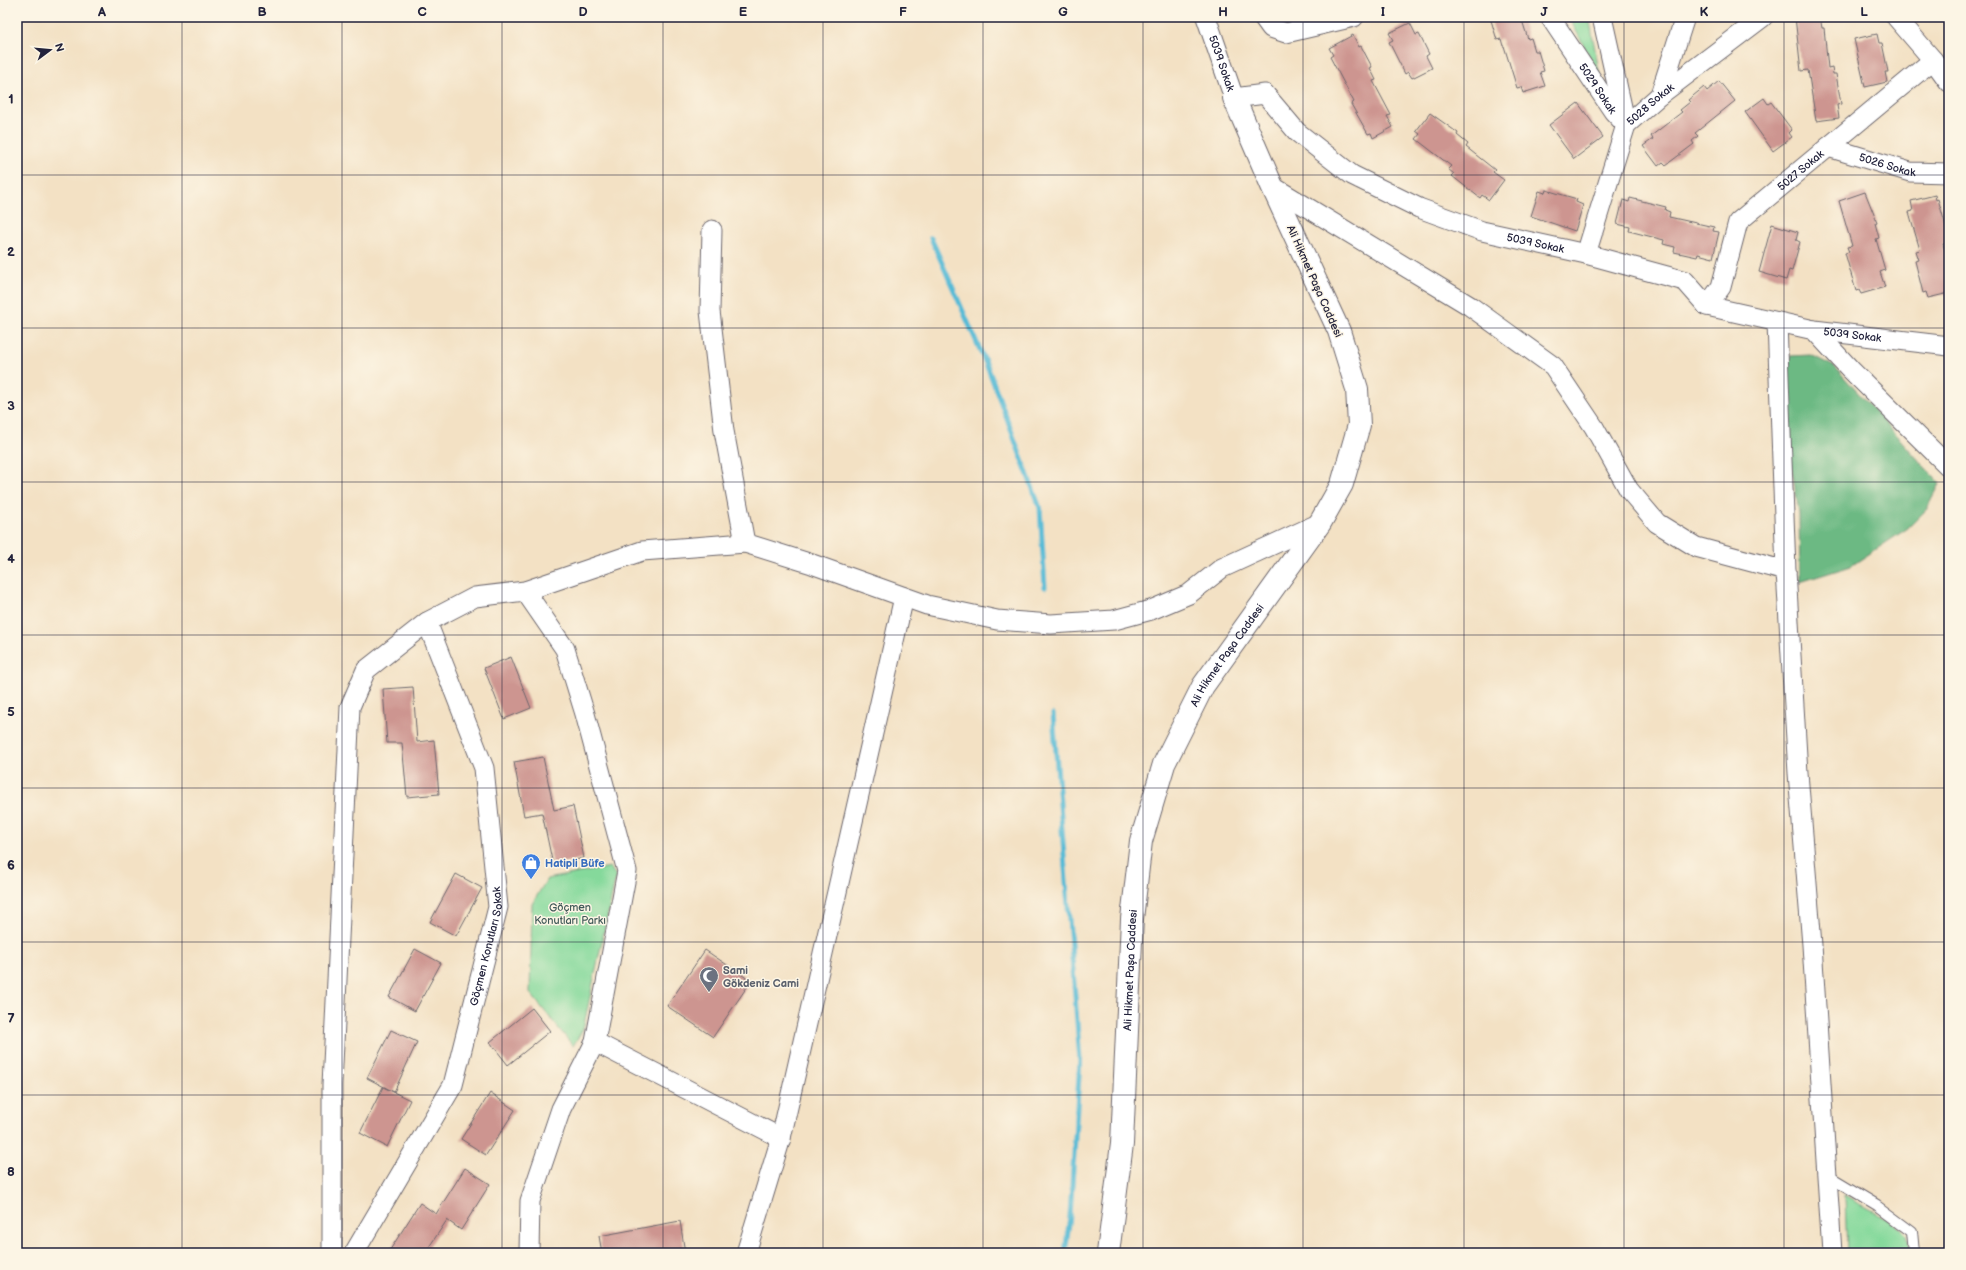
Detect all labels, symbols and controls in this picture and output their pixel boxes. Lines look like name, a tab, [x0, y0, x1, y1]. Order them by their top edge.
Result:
text: A	[97, 4, 106, 20]
text: B	[257, 4, 267, 20]
text: C	[417, 4, 427, 20]
text: D	[578, 4, 588, 20]
text: E	[739, 4, 748, 20]
text: F	[899, 4, 907, 20]
text: G	[1058, 4, 1068, 20]
text: H	[1218, 4, 1228, 20]
text: I	[1381, 4, 1385, 20]
text: J	[1540, 4, 1548, 20]
text: K	[1700, 4, 1709, 20]
text: L	[1860, 4, 1868, 20]
north arrow	[30, 30, 70, 70]
street label: 5039 Sokak	[1206, 34, 1237, 94]
text: N	[52, 42, 67, 53]
street label: 5029 Sokak	[1576, 61, 1619, 117]
street label: 5028 Sokak	[1624, 80, 1677, 128]
text: 1	[8, 91, 14, 107]
street label: 5027 Sokak	[1775, 147, 1827, 194]
street label: 5026 Sokak	[1857, 151, 1916, 179]
street label: Ali Hikmet Paşa Caddesi	[1284, 223, 1345, 339]
street label: 5039 Sokak	[1505, 231, 1566, 256]
text: 2	[7, 244, 15, 260]
street label: 5039 Sokak	[1823, 325, 1883, 345]
text: 3	[7, 398, 15, 414]
text: 4	[7, 551, 15, 567]
street label: Ali Hikmet Paşa Caddesi	[1188, 602, 1267, 709]
text: 5	[7, 704, 15, 720]
shop icon: Hatipli Büfe	[520, 852, 542, 880]
text: 6	[7, 857, 15, 873]
place label: Hatipli Büfe	[545, 857, 605, 870]
street label: Göçmen Konutları Sokak	[467, 886, 505, 1007]
park label: Göçmen Konutları Parkı	[534, 901, 606, 927]
street label: Ali Hikmet Paşa Caddesi	[1121, 909, 1140, 1031]
place label: Sami Gökdeniz Cami	[723, 964, 799, 990]
mosque icon: Sami Gökdeniz Cami	[698, 965, 720, 993]
text: 7	[7, 1011, 15, 1027]
text: 8	[7, 1164, 15, 1180]

